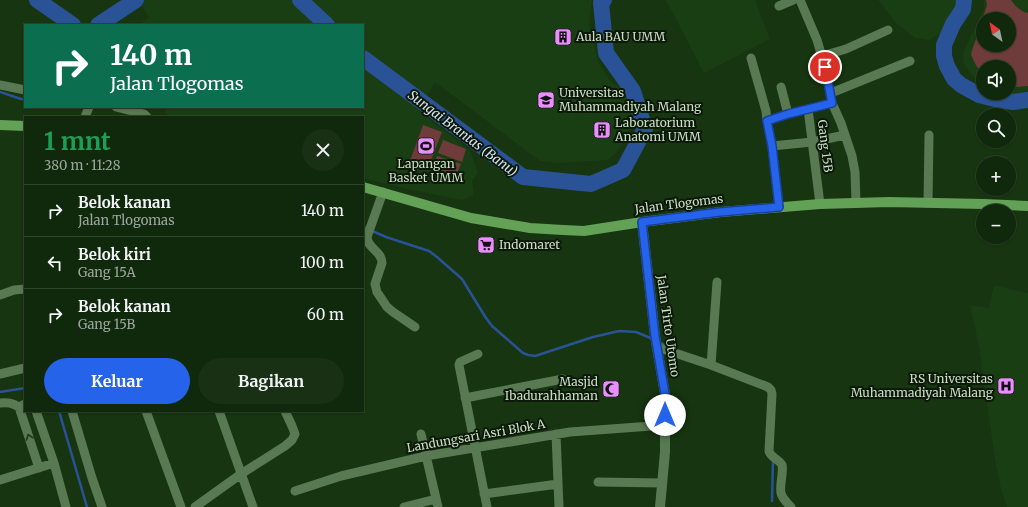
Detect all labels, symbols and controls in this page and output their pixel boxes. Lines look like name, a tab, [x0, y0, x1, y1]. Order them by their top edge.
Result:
north arrow	[976, 12, 1016, 52]
map controls	[976, 12, 1016, 244]
building icon: Aula BAU UMM	[553, 27, 573, 47]
place label: Aula BAU UMM	[575, 29, 665, 44]
text: 140 m	[110, 37, 192, 73]
icon: right	[44, 40, 96, 92]
pin	[808, 50, 842, 84]
icon: arrive	[814, 56, 836, 78]
button: sound	[976, 60, 1016, 100]
text: Jalan Tlogomas	[110, 72, 244, 95]
place label: Universitas Muhammadiyah Malang	[559, 85, 702, 114]
water label: Sungai Brantas (Banu)	[404, 87, 521, 180]
school or university icon: Universitas Muhammadiyah Malang	[536, 90, 556, 110]
button: search	[976, 108, 1016, 148]
place label: Laboratorium Anatomi UMM	[614, 115, 701, 144]
street label: Gang 15B	[815, 119, 836, 173]
building icon: Laboratorium Anatomi UMM	[592, 120, 612, 140]
text: 1 mnt	[44, 126, 111, 157]
button: close	[302, 129, 344, 171]
sports icon: Lapangan Basket UMM	[416, 136, 436, 156]
place label: Lapangan Basket UMM	[389, 156, 463, 185]
button: +	[976, 156, 1016, 196]
text: 380 m · 11:28	[44, 157, 120, 174]
street label: Jalan Tlogomas	[633, 191, 724, 216]
text: Belok kanan	[78, 193, 171, 212]
icon: right	[44, 200, 66, 222]
text: 140 m	[301, 201, 344, 220]
button: −	[976, 204, 1016, 244]
text: Jalan Tlogomas	[78, 212, 175, 229]
supermarket icon: Indomaret	[476, 235, 496, 255]
place label: Indomaret	[499, 237, 560, 252]
text: Belok kiri	[78, 245, 151, 264]
icon: left	[44, 252, 66, 274]
text: 100 m	[300, 253, 344, 272]
text: Gang 15A	[78, 264, 136, 281]
street label: Jalan Tirto Utomo	[654, 273, 683, 378]
text: Belok kanan	[78, 297, 171, 316]
icon: right	[44, 304, 66, 326]
text: 60 m	[307, 305, 344, 324]
text: Gang 15B	[78, 316, 135, 333]
button: Keluar	[44, 358, 190, 404]
button: Bagikan	[198, 358, 344, 404]
place label: RS Universitas Muhammadiyah Malang	[851, 371, 994, 400]
place label: Masjid Ibadurahhaman	[505, 374, 598, 403]
hospital icon: RS Universitas Muhammadiyah Malang	[996, 376, 1016, 396]
mosque icon: Masjid Ibadurahhaman	[601, 379, 621, 399]
position arrow	[644, 394, 686, 436]
street label: Landungsari Asri Blok A	[405, 416, 547, 455]
one-way arrow	[25, 434, 34, 441]

